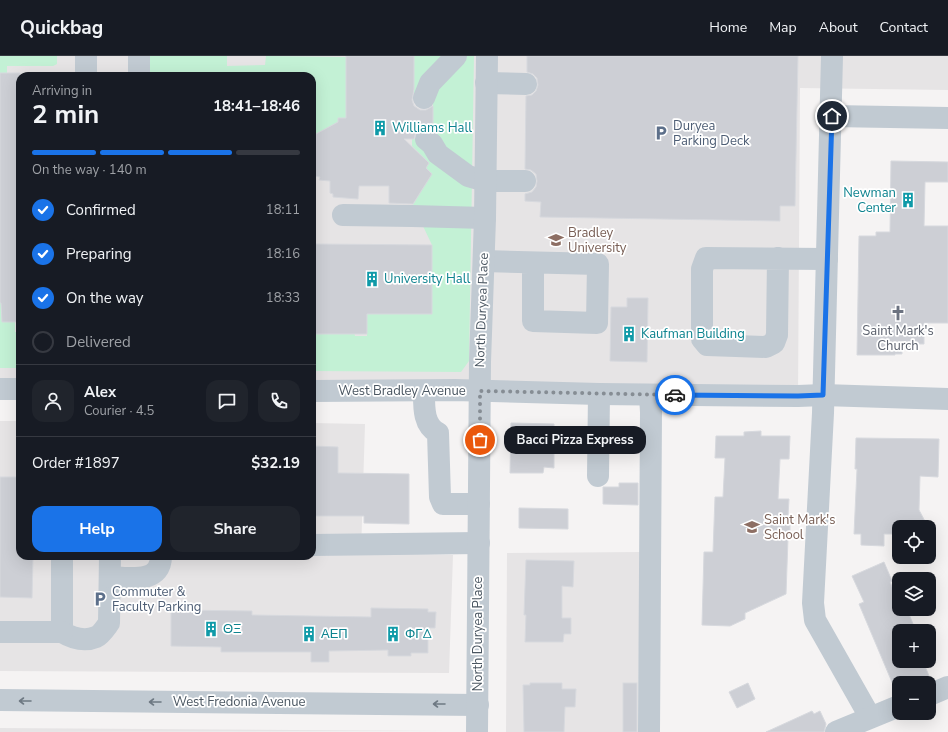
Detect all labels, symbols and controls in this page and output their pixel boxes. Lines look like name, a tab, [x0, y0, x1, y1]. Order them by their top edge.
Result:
text: Quickbag	[20, 15, 103, 41]
text: Home	[709, 18, 747, 37]
text: Map	[769, 18, 797, 37]
text: About	[819, 18, 858, 37]
text: Contact	[880, 18, 928, 37]
text: Arriving in	[32, 82, 92, 100]
text: 18:41–18:46	[213, 96, 300, 116]
text: 2 min	[32, 97, 99, 132]
pin	[815, 99, 849, 133]
icon: home	[821, 105, 843, 127]
place label: Duryea Parking Deck	[673, 117, 750, 150]
building icon: Williams Hall	[371, 119, 389, 137]
place label: Williams Hall	[392, 119, 472, 137]
parking icon: Duryea Parking Deck	[652, 124, 670, 142]
text: On the way · 140 m	[32, 161, 147, 179]
place label: Newman Center	[843, 184, 896, 217]
building icon: Newman Center	[899, 191, 917, 209]
icon: check	[32, 199, 54, 221]
text: Confirmed	[66, 200, 136, 220]
text: 18:11	[266, 201, 300, 219]
place label: Bradley University	[568, 224, 627, 257]
school or university icon: Bradley University	[547, 231, 565, 249]
icon: check	[32, 243, 54, 265]
text: Preparing	[66, 244, 131, 264]
text: 18:16	[266, 245, 300, 263]
street label: North Duryea Place	[471, 252, 493, 368]
building icon: University Hall	[363, 270, 381, 288]
place label: University Hall	[384, 270, 471, 288]
icon: check	[32, 287, 54, 309]
text: On the way	[66, 288, 144, 308]
text: 18:33	[266, 289, 300, 307]
church icon: Saint Mark's Church	[889, 304, 907, 322]
place label: Saint Mark's Church	[862, 322, 934, 355]
building icon: Kaufman Building	[620, 325, 638, 343]
place label: Kaufman Building	[641, 325, 745, 343]
text: Delivered	[66, 332, 131, 352]
courier	[655, 375, 695, 415]
button: person	[32, 380, 74, 422]
button: chat	[206, 380, 248, 422]
button: phone	[258, 380, 300, 422]
text: Alex	[84, 382, 116, 402]
street label: West Bradley Avenue	[338, 382, 466, 400]
icon: car	[664, 384, 686, 406]
text: Courier · 4.5	[84, 402, 154, 420]
pin	[463, 423, 497, 457]
callout: Bacci Pizza Express	[504, 426, 646, 454]
icon: bag	[469, 429, 491, 451]
text: Bacci Pizza Express	[516, 431, 634, 449]
text: Order #1897	[32, 453, 120, 473]
text: $32.19	[251, 453, 300, 473]
button: Help	[32, 506, 162, 552]
button: Share	[170, 506, 300, 552]
place label: Saint Mark's School	[764, 511, 835, 544]
school or university icon: Saint Mark's School	[743, 518, 761, 536]
map controls	[892, 520, 936, 720]
button: locate	[892, 520, 936, 564]
button: layers	[892, 572, 936, 616]
street label: North Duryea Place	[469, 577, 487, 691]
place label: Commuter & Faculty Parking	[112, 583, 201, 616]
parking icon: Commuter & Faculty Parking	[91, 590, 109, 608]
building icon: ΘΞ	[202, 620, 220, 638]
place label: ΘΞ	[223, 620, 242, 638]
button: +	[892, 624, 936, 668]
building icon: ΑΕΠ	[300, 625, 318, 643]
place label: ΑΕΠ	[321, 625, 348, 643]
building icon: ΦΓΔ	[384, 625, 402, 643]
place label: ΦΓΔ	[405, 625, 432, 643]
button: −	[892, 676, 936, 720]
street label: West Fredonia Avenue	[173, 693, 305, 711]
one-way arrow	[19, 697, 32, 705]
one-way arrow	[149, 698, 162, 706]
one-way arrow	[433, 700, 446, 708]

